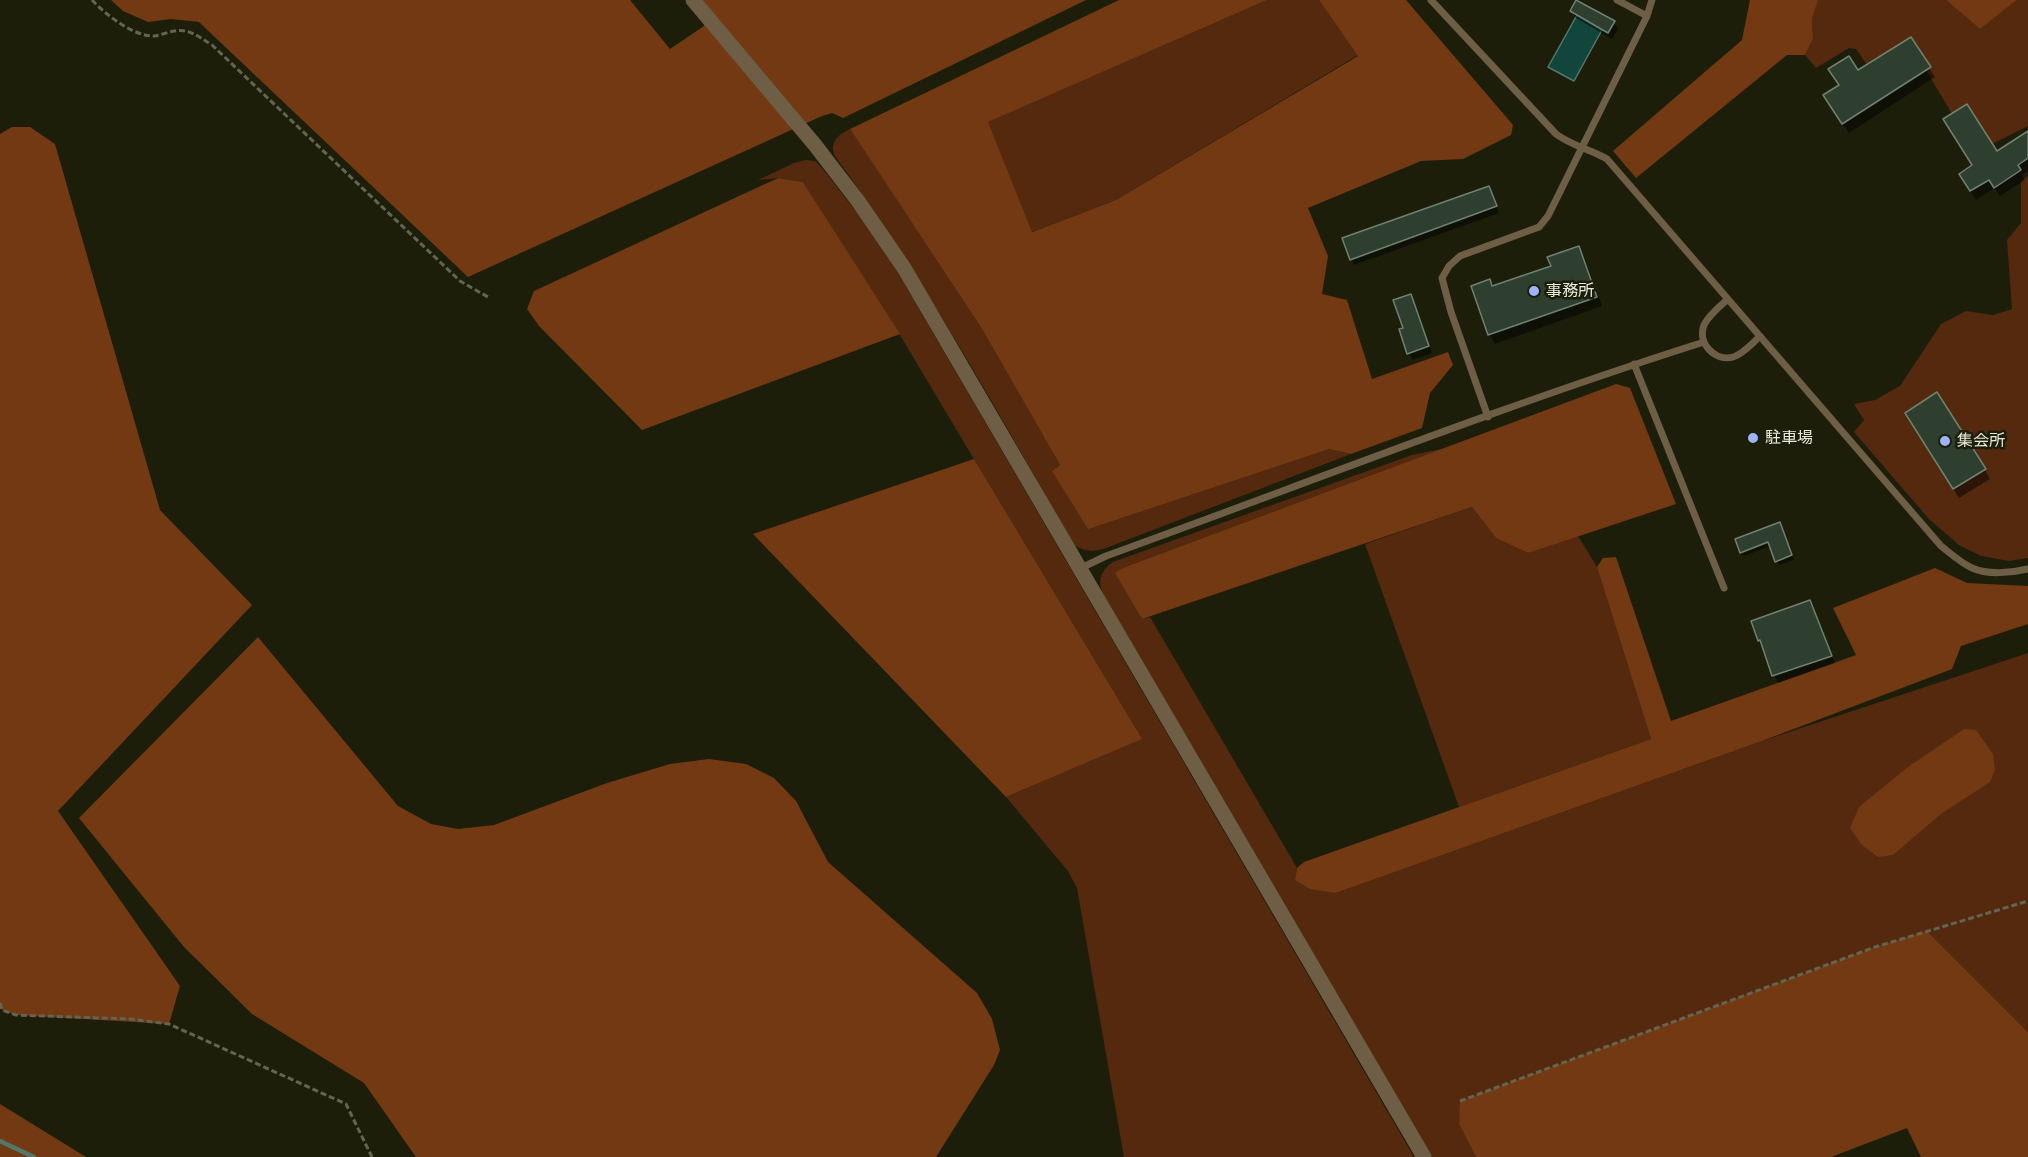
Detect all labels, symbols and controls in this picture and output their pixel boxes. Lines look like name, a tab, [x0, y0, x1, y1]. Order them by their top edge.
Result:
place label: 事務所	[1546, 281, 1594, 301]
marker: 事務所	[1527, 284, 1541, 298]
place label: 駐車場	[1765, 428, 1813, 448]
marker: 駐車場	[1746, 431, 1760, 445]
place label: 集会所	[1957, 431, 2005, 451]
marker: 集会所	[1938, 434, 1952, 448]

